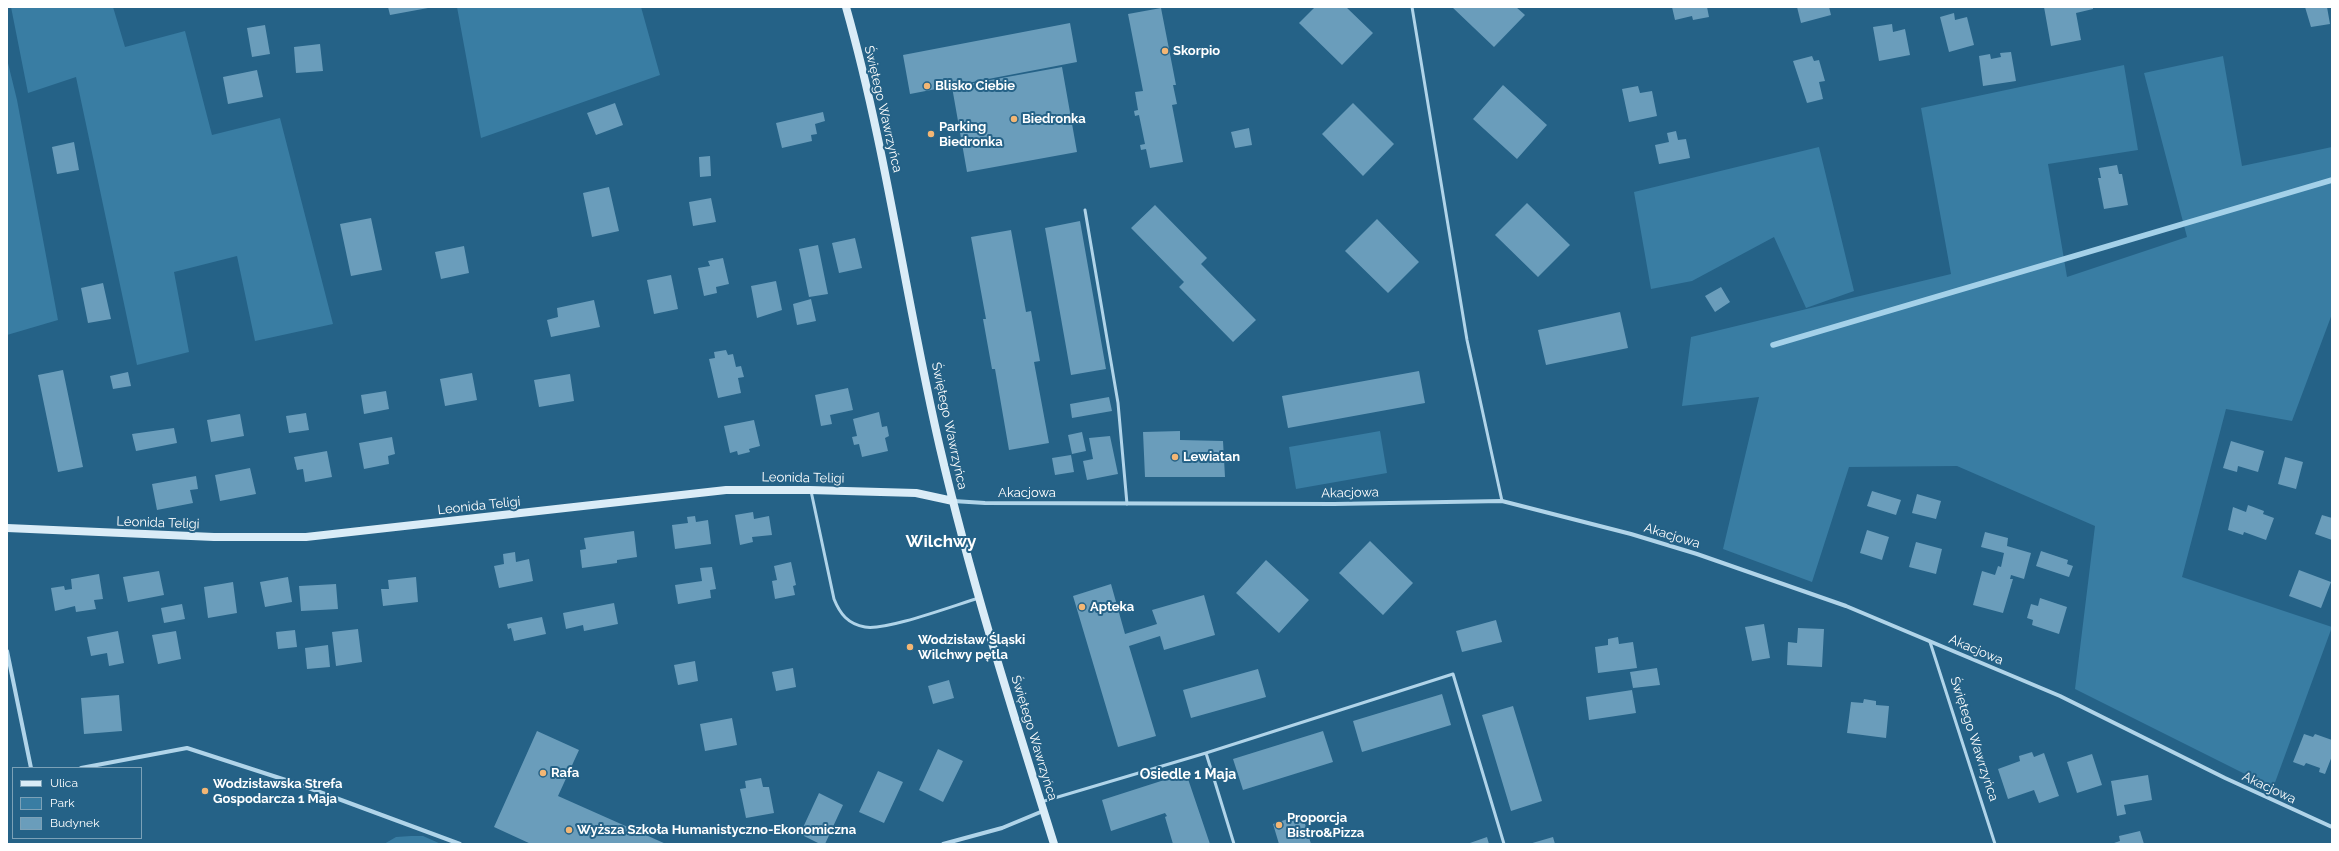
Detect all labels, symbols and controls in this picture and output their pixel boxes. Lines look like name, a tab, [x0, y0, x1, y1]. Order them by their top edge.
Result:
place label: Skorpio	[1173, 43, 1220, 59]
street label: Świętego Wawrzyńca	[861, 44, 905, 174]
marker: Skorpio	[1160, 46, 1170, 56]
place label: Blisko Ciebie	[935, 78, 1015, 94]
marker: Blisko Ciebie	[922, 81, 932, 91]
place label: Biedronka	[1022, 111, 1086, 127]
marker: Biedronka	[1009, 114, 1019, 124]
place label: Parking Biedronka	[939, 119, 1003, 150]
marker: Parking Biedronka	[926, 129, 936, 139]
street label: Świętego Wawrzyńca	[928, 361, 970, 491]
place label: Lewiatan	[1183, 449, 1240, 465]
marker: Lewiatan	[1170, 452, 1180, 462]
street label: Leonida Teligi	[761, 469, 845, 487]
street label: Akacjowa	[998, 485, 1056, 501]
street label: Akacjowa	[1321, 485, 1379, 501]
street label: Leonida Teligi	[437, 494, 521, 518]
street label: Leonida Teligi	[116, 514, 200, 532]
street label: Akacjowa	[1642, 520, 1702, 552]
district label: Wilchwy	[906, 532, 976, 552]
place label: Apteka	[1090, 599, 1134, 615]
marker: Apteka	[1077, 602, 1087, 612]
place label: Wodzisław Śląski Wilchwy pętla	[918, 632, 1025, 663]
street label: Akacjowa	[1946, 632, 2006, 668]
marker: Wodzisław Śląski Wilchwy pętla	[905, 642, 915, 652]
street label: Świętego Wawrzyńca	[1008, 674, 1060, 802]
street label: Świętego Wawrzyńca	[1947, 675, 2001, 803]
place label: Rafa	[551, 765, 579, 781]
legend	[12, 767, 142, 839]
district label: Osiedle 1 Maja	[1140, 767, 1236, 783]
marker: Rafa	[538, 768, 548, 778]
street label: Akacjowa	[2240, 769, 2298, 807]
text: Ulica	[50, 776, 78, 790]
place label: Wodzisławska Strefa Gospodarcza 1 Maja	[213, 776, 343, 807]
marker: Wodzisławska Strefa Gospodarcza 1 Maja	[200, 786, 210, 796]
text: Park	[50, 796, 75, 810]
place label: Proporcja Bistro&Pizza	[1287, 810, 1364, 841]
text: Budynek	[50, 816, 100, 830]
marker: Proporcja Bistro&Pizza	[1274, 820, 1284, 830]
place label: Wyższa Szkoła Humanistyczno-Ekonomiczna	[577, 822, 856, 838]
marker: Wyższa Szkoła Humanistyczno-Ekonomiczna	[564, 825, 574, 835]

